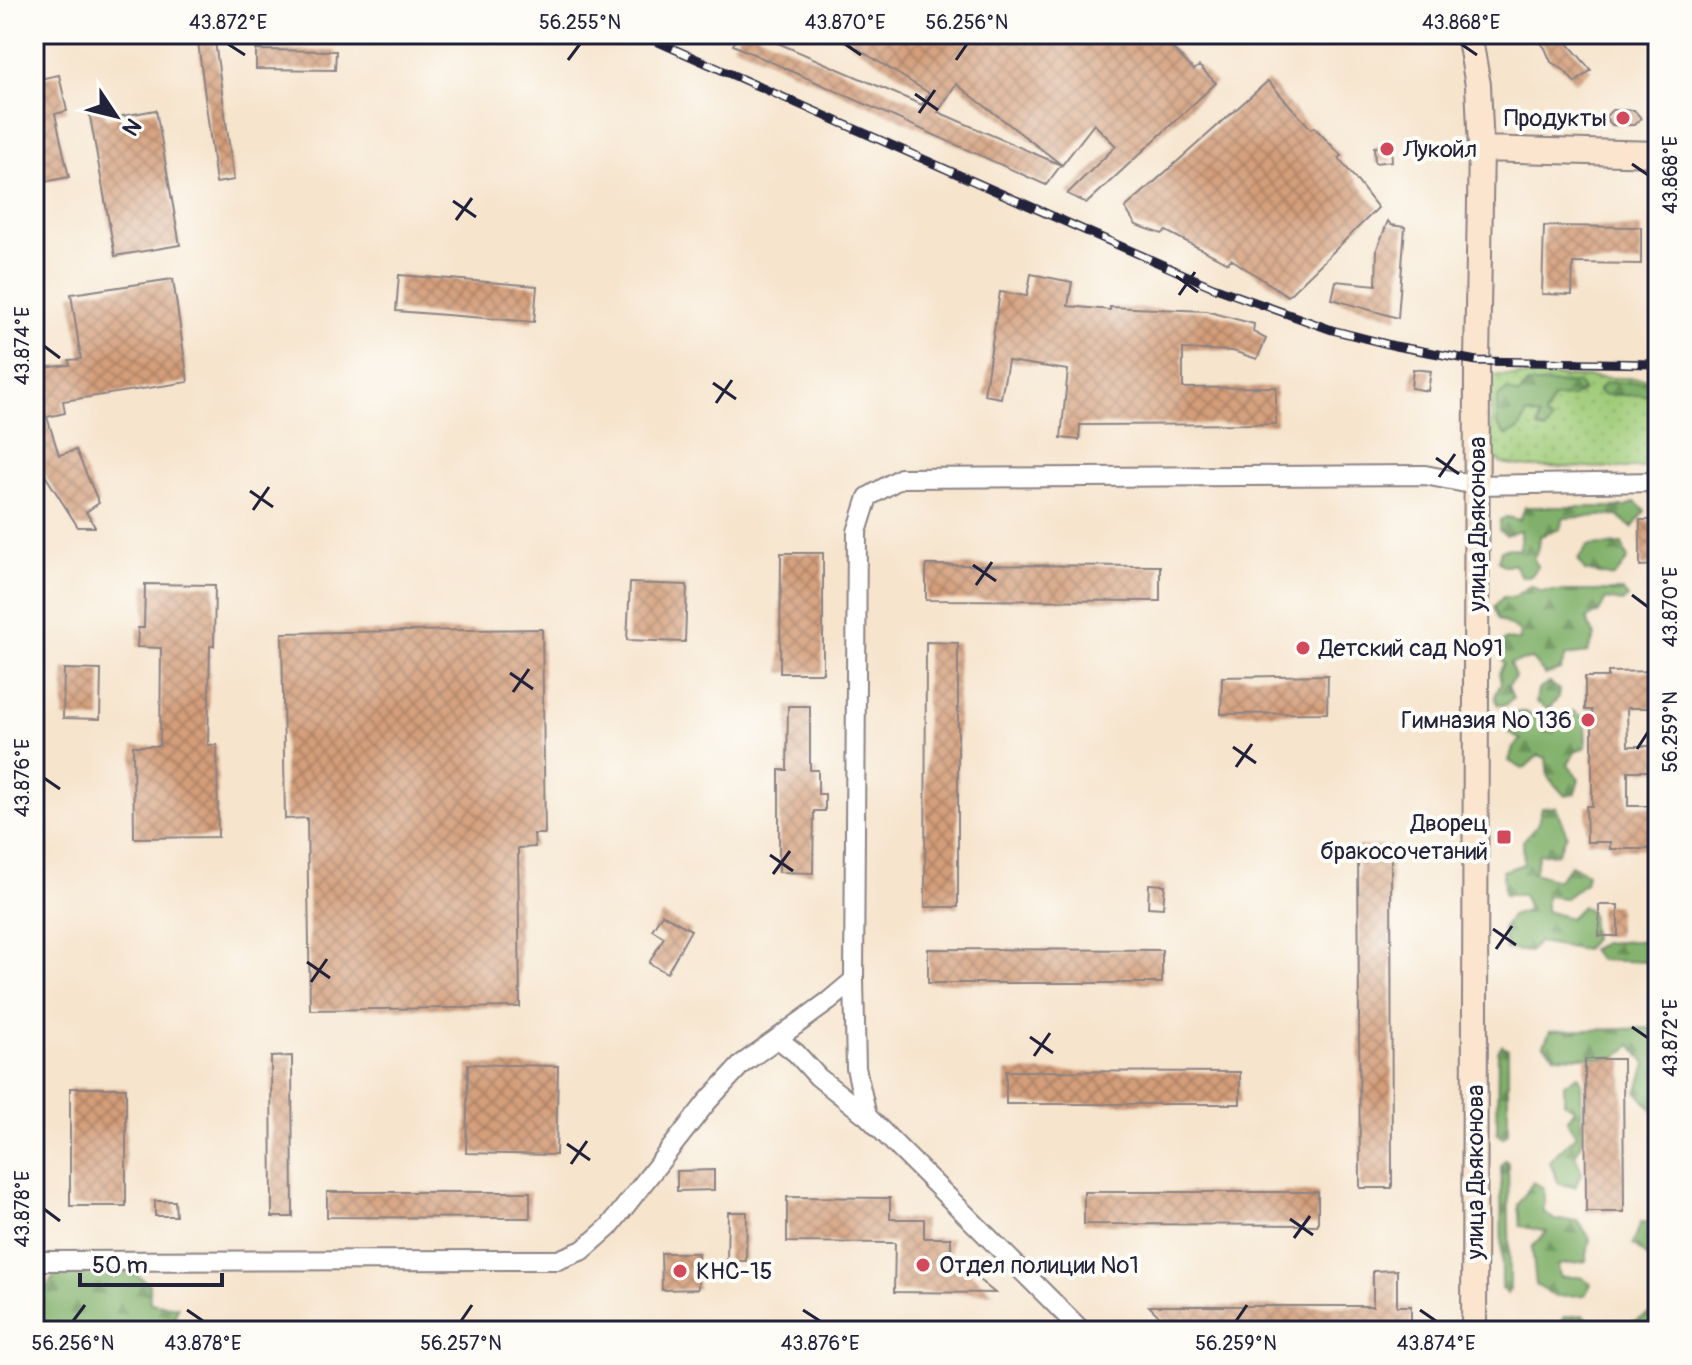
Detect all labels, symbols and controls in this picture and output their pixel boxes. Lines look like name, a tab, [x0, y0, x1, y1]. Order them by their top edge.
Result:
text: 43.872°E	[189, 10, 267, 35]
text: 56.255°N	[539, 10, 621, 35]
text: 43.870°E	[805, 10, 885, 35]
text: 56.256°N	[926, 10, 1008, 35]
text: 43.868°E	[1422, 10, 1500, 35]
north arrow	[76, 76, 156, 156]
place label: Продукты	[1504, 104, 1607, 133]
marker: Продукты	[1614, 109, 1632, 127]
text: N	[116, 113, 147, 141]
place label: Лукойл	[1402, 135, 1477, 164]
text: 43.868°E	[1658, 136, 1683, 214]
marker: Лукойл	[1378, 140, 1396, 158]
text: 43.874°E	[10, 307, 35, 385]
street label: улица Дьяконова	[1463, 437, 1492, 612]
text: 43.870°E	[1658, 567, 1683, 647]
place label: Детский сад №91	[1318, 634, 1503, 663]
marker: Детский сад №91	[1294, 639, 1312, 657]
text: 56.259°N	[1658, 691, 1683, 773]
place label: Гимназия № 136	[1401, 706, 1572, 735]
marker: Гимназия № 136	[1579, 711, 1597, 729]
text: 43.876°E	[10, 739, 35, 817]
place label: Дворец бракосочетаний	[1320, 809, 1488, 866]
marker: Дворец бракосочетаний	[1495, 828, 1513, 846]
text: 43.872°E	[1658, 999, 1683, 1077]
street label: улица Дьяконова	[1461, 1085, 1490, 1260]
text: 43.878°E	[10, 1170, 35, 1248]
scale bar	[80, 1237, 222, 1287]
text: 50 m	[92, 1251, 148, 1280]
place label: Отдел полиции №1	[939, 1251, 1139, 1280]
marker: Отдел полиции №1	[914, 1256, 932, 1274]
place label: КНС-15	[696, 1257, 772, 1286]
marker: КНС-15	[671, 1262, 689, 1280]
text: 56.256°N	[32, 1331, 114, 1356]
text: 43.878°E	[164, 1331, 242, 1356]
text: 56.257°N	[420, 1331, 502, 1356]
text: 43.876°E	[781, 1331, 859, 1356]
text: 56.259°N	[1195, 1331, 1277, 1356]
text: 43.874°E	[1397, 1331, 1475, 1356]

